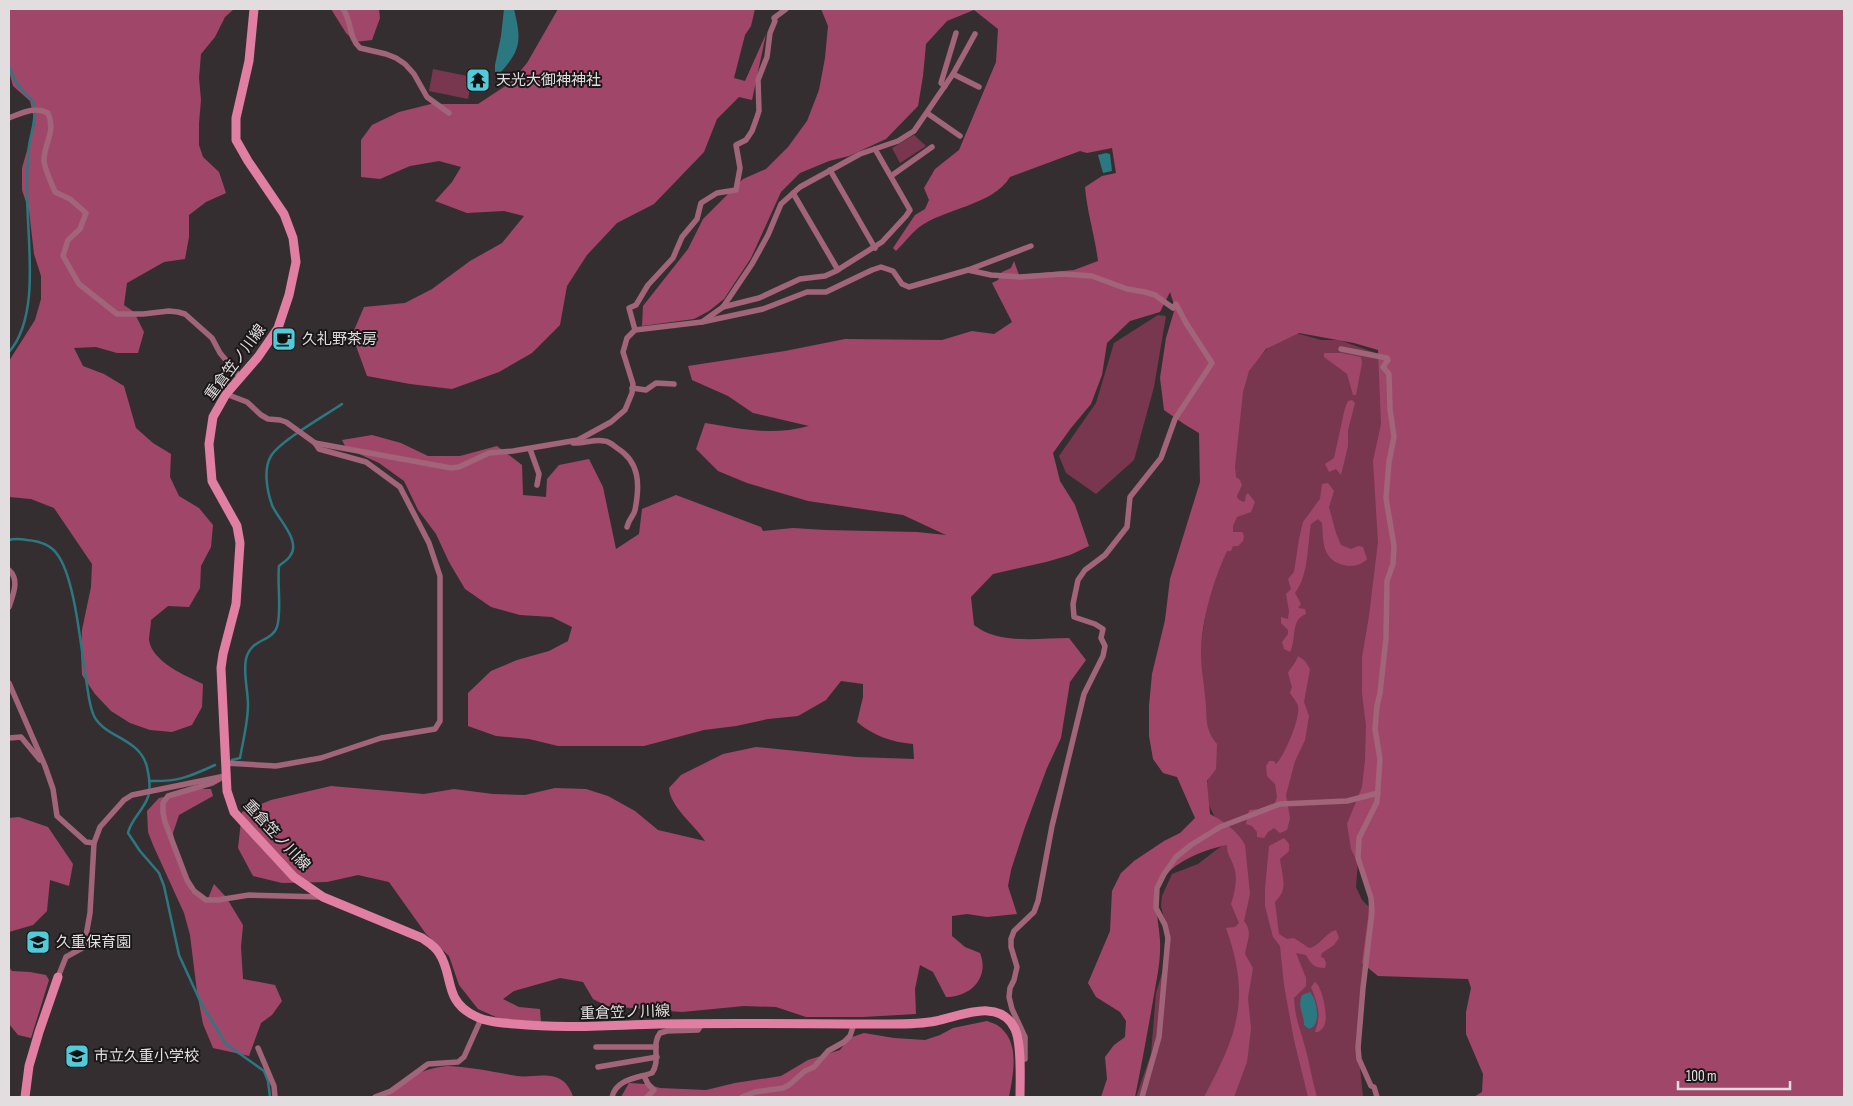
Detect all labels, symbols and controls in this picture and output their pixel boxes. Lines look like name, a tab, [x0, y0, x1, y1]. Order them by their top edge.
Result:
temple icon: 天光大御神神社	[465, 67, 491, 93]
place label: 天光大御神神社	[496, 71, 601, 90]
street label: 重倉笠ノ川線	[201, 321, 270, 404]
cafe icon: 久礼野茶房	[271, 326, 297, 352]
place label: 久礼野茶房	[302, 330, 377, 349]
street label: 重倉笠ノ川線	[239, 796, 314, 875]
school or university icon: 久重保育園	[25, 929, 51, 955]
place label: 久重保育園	[56, 933, 131, 952]
street label: 重倉笠ノ川線	[580, 1001, 670, 1024]
school or university icon: 市立久重小学校	[64, 1043, 90, 1069]
place label: 市立久重小学校	[94, 1047, 199, 1066]
scale bar	[1678, 1058, 1790, 1090]
text: 100 m	[1686, 1067, 1717, 1086]

